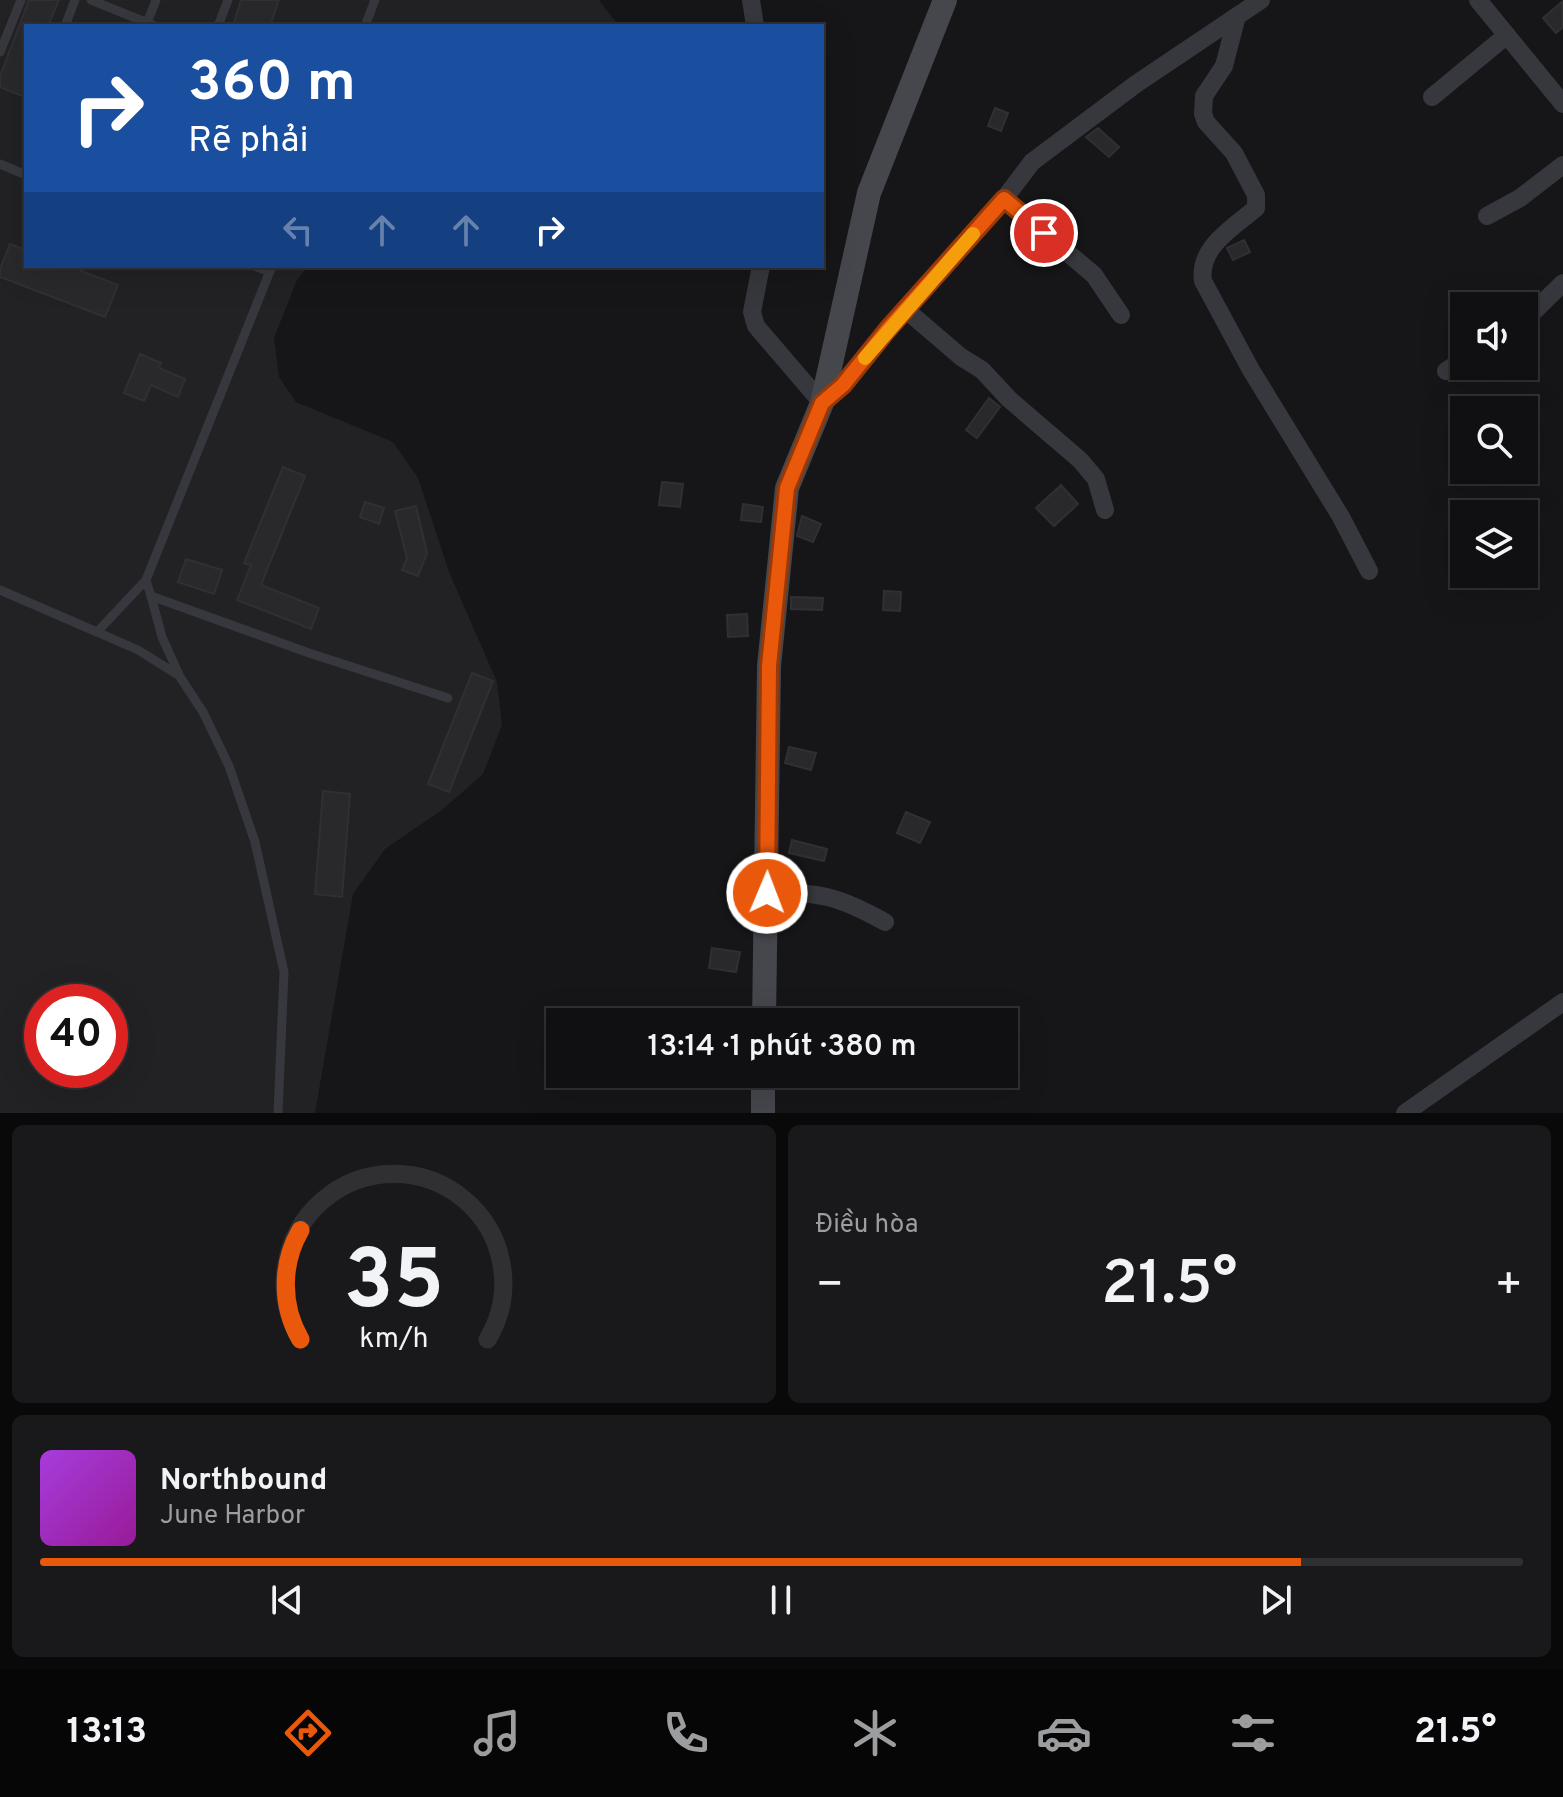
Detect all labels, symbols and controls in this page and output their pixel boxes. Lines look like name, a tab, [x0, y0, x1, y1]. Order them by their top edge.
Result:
text: 360 m	[188, 50, 356, 120]
icon: right	[56, 56, 160, 160]
text: Rẽ phải	[188, 119, 309, 165]
pin	[1010, 199, 1078, 267]
icon: left	[276, 208, 320, 252]
icon: ahead	[360, 208, 404, 252]
icon: ahead	[444, 208, 488, 252]
icon: right	[528, 208, 572, 252]
icon: arrive	[1022, 211, 1066, 255]
map controls	[1450, 292, 1538, 588]
button: sound	[1450, 292, 1538, 380]
button: search	[1450, 396, 1538, 484]
button: layers	[1450, 500, 1538, 588]
position arrow	[725, 851, 809, 935]
speed limit sign: 40	[24, 984, 128, 1088]
text: 13:14 · 1 phút · 380 m	[648, 1029, 916, 1066]
text: Điều hòa	[816, 1209, 918, 1242]
text: 35	[343, 1233, 444, 1338]
text: 21.5°	[1101, 1249, 1237, 1325]
text: −	[816, 1259, 844, 1315]
text: +	[1495, 1259, 1523, 1315]
text: km/h	[359, 1322, 428, 1358]
text: Northbound	[160, 1463, 327, 1500]
text: June Harbor	[160, 1500, 305, 1533]
icon: previous	[265, 1578, 309, 1622]
icon: pause	[759, 1578, 803, 1622]
icon: next	[1254, 1578, 1298, 1622]
icon: directions	[280, 1705, 336, 1761]
icon: music	[469, 1705, 525, 1761]
icon: phone	[658, 1705, 714, 1761]
icon: climate	[847, 1705, 903, 1761]
icon: car	[1036, 1705, 1092, 1761]
icon: filters	[1225, 1705, 1281, 1761]
text: 13:13	[66, 1710, 147, 1756]
text: 21.5°	[1414, 1710, 1496, 1756]

